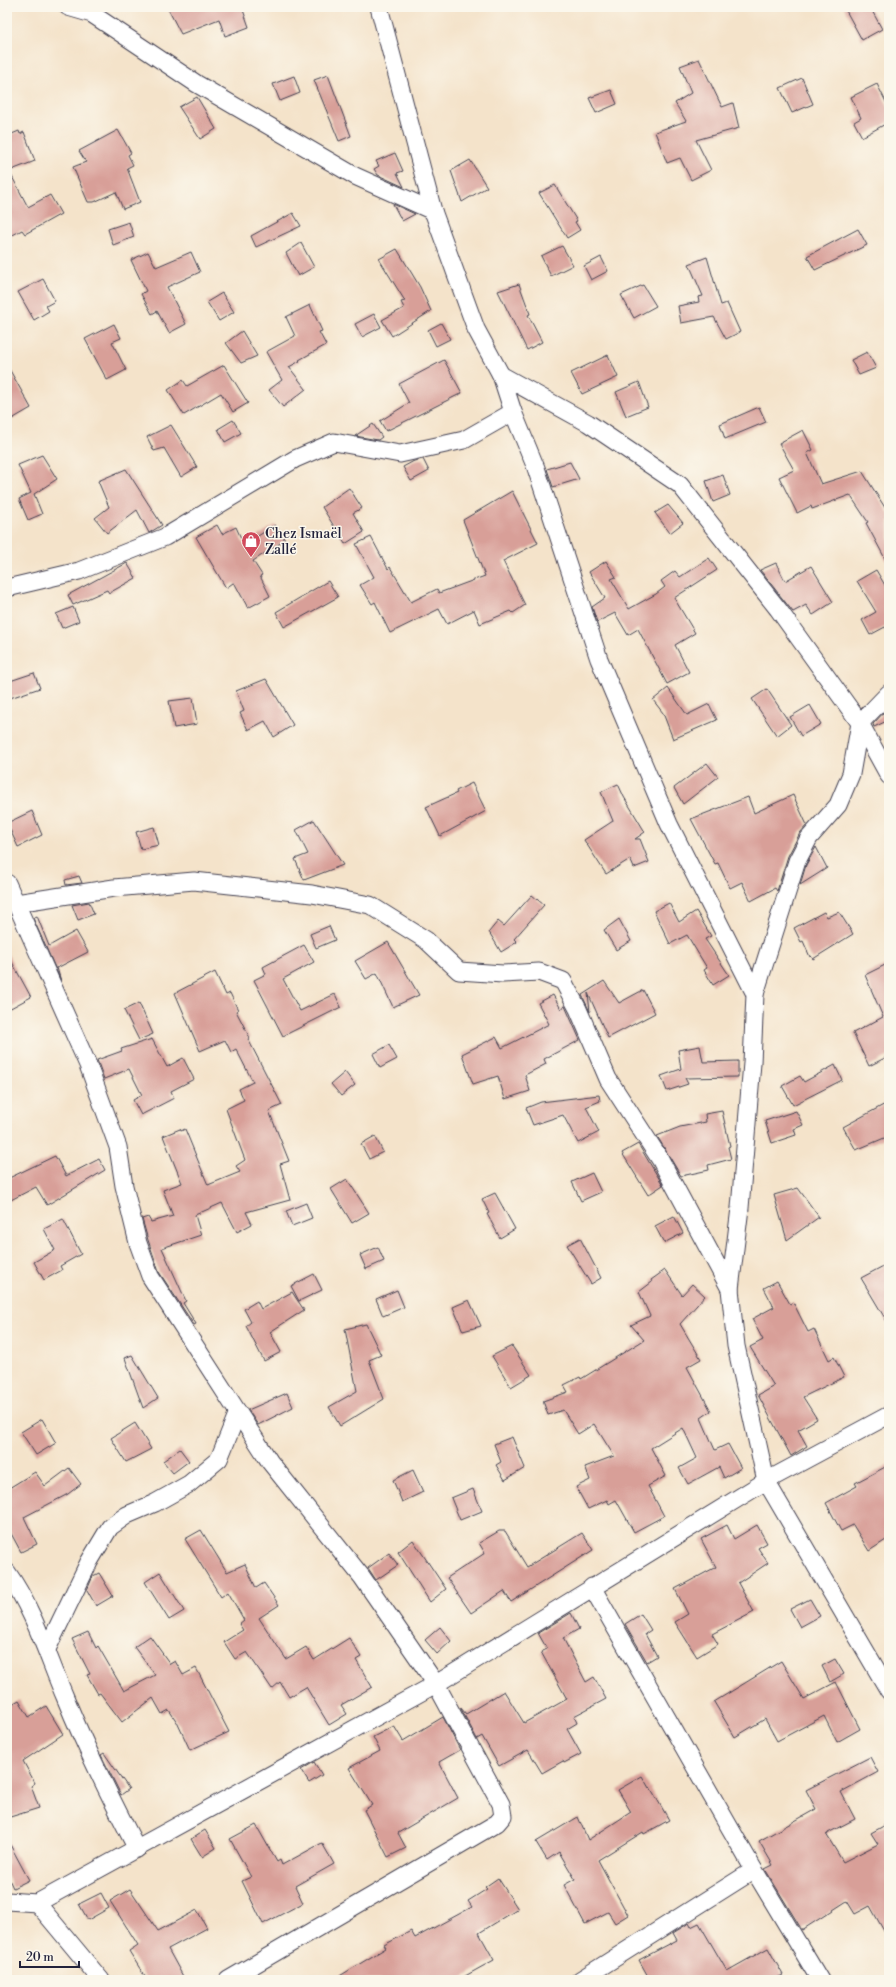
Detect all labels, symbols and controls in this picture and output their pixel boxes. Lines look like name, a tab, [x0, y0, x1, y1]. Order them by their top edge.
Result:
place label: Chez Ismaël Zallé	[265, 525, 342, 559]
shop icon: Chez Ismaël Zallé	[240, 530, 262, 558]
scale bar	[20, 1943, 79, 1969]
text: 20 m	[26, 1950, 54, 1965]

